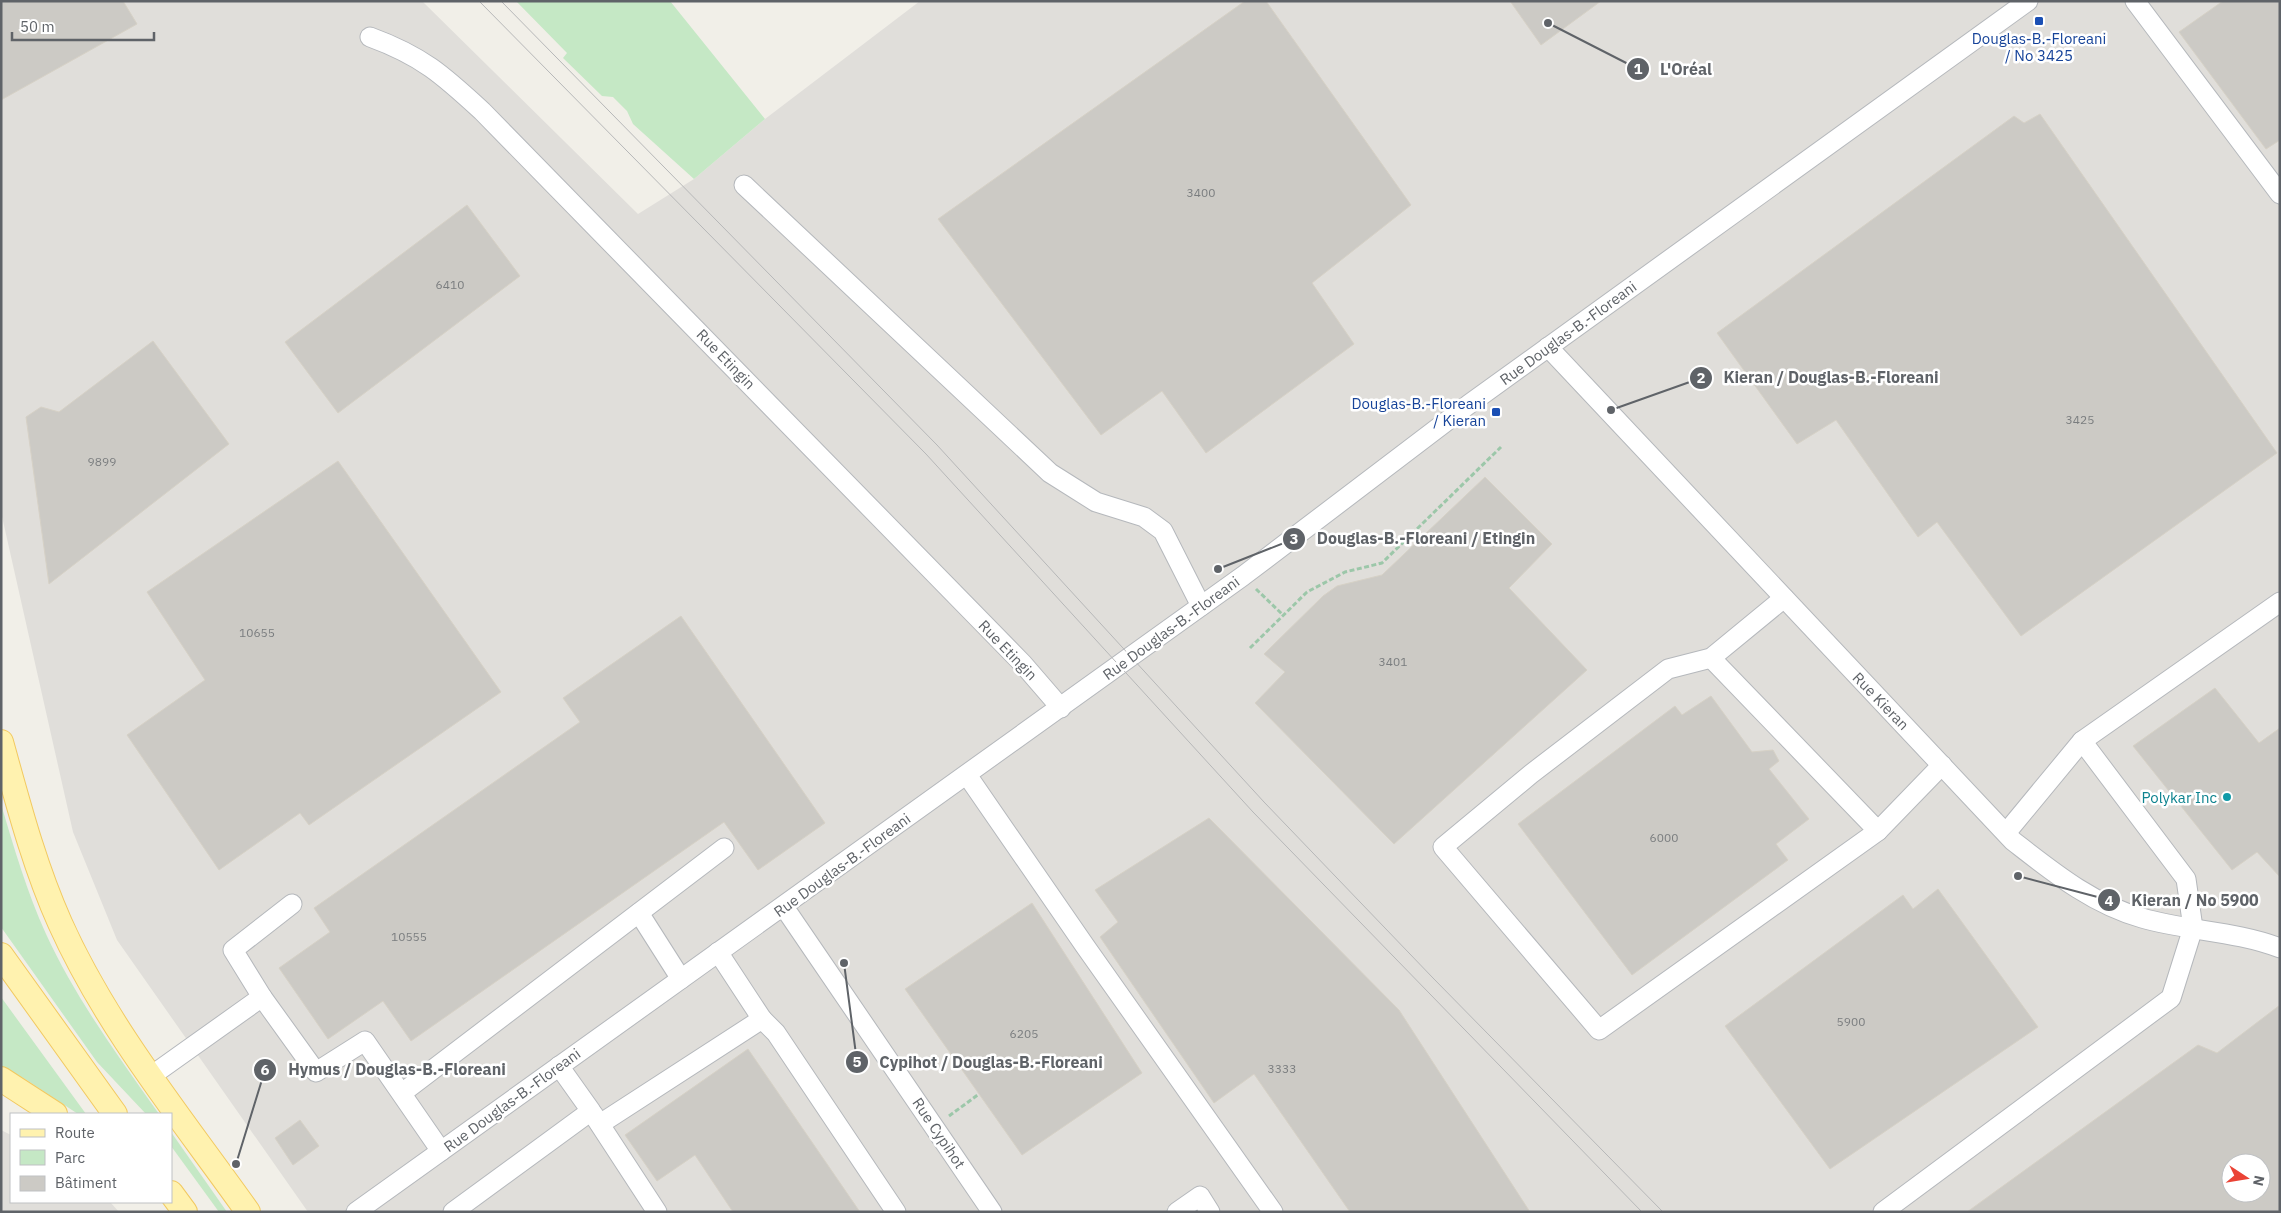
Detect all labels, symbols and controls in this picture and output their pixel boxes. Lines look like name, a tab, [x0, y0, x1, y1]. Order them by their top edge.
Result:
scale bar	[12, 10, 155, 42]
marker: Douglas-B.-Floreani / No 3425	[2033, 15, 2045, 27]
text: 50 m	[20, 17, 55, 36]
place label: Douglas-B.-Floreani / No 3425	[1972, 29, 2106, 65]
callout: L'Oréal	[1625, 53, 1722, 84]
text: 1	[1633, 59, 1643, 78]
text: L'Oréal	[1660, 59, 1712, 79]
house number: 3400	[1187, 185, 1215, 200]
house number: 6410	[436, 277, 464, 292]
street label: Rue Douglas-B.-Floreani	[1496, 277, 1640, 389]
street label: Rue Etingin	[693, 325, 759, 393]
callout: Kieran / Douglas-B.-Floreani	[1688, 362, 1948, 393]
text: Kieran / Douglas-B.-Floreani	[1723, 367, 1939, 387]
text: 2	[1696, 368, 1706, 387]
place label: Douglas-B.-Floreani / Kieran	[1351, 394, 1486, 430]
marker: Douglas-B.-Floreani / Kieran	[1490, 406, 1502, 418]
house number: 3425	[2066, 412, 2094, 427]
house number: 9899	[88, 454, 116, 469]
callout: Douglas-B.-Floreani / Etingin	[1282, 523, 1545, 554]
text: Douglas-B.-Floreani / Etingin	[1317, 528, 1535, 548]
text: 3	[1289, 529, 1299, 548]
street label: Rue Douglas-B.-Floreani	[1099, 572, 1243, 684]
street label: Rue Etingin	[975, 616, 1041, 684]
house number: 10655	[239, 625, 275, 640]
house number: 3401	[1379, 654, 1407, 669]
street label: Rue Kieran	[1849, 668, 1913, 734]
place label: Polykar Inc	[2141, 788, 2217, 807]
marker: Polykar Inc	[2221, 791, 2233, 803]
street label: Rue Douglas-B.-Floreani	[770, 809, 914, 921]
house number: 6000	[1650, 830, 1678, 845]
callout: Kieran / No 5900	[2096, 885, 2269, 916]
text: Kieran / No 5900	[2131, 890, 2259, 910]
text: 4	[2104, 891, 2114, 910]
house number: 10555	[391, 929, 427, 944]
house number: 5900	[1837, 1014, 1865, 1029]
house number: 6205	[1010, 1026, 1038, 1041]
street label: Rue Douglas-B.-Floreani	[440, 1044, 584, 1156]
callout: Cypihot / Douglas-B.-Floreani	[844, 1046, 1113, 1077]
text: 5	[852, 1052, 862, 1071]
text: Cypihot / Douglas-B.-Floreani	[879, 1052, 1103, 1072]
callout: Hymus / Douglas-B.-Floreani	[253, 1054, 515, 1085]
text: Hymus / Douglas-B.-Floreani	[288, 1059, 506, 1079]
text: 6	[260, 1060, 270, 1079]
house number: 3333	[1268, 1061, 1296, 1076]
street label: Rue Cypihot	[908, 1094, 970, 1172]
legend	[10, 1113, 172, 1203]
text: Route	[55, 1123, 95, 1142]
text: Parc	[55, 1148, 85, 1167]
north arrow	[2221, 1153, 2271, 1203]
text: Bâtiment	[55, 1173, 117, 1192]
text: N	[2249, 1174, 2269, 1188]

